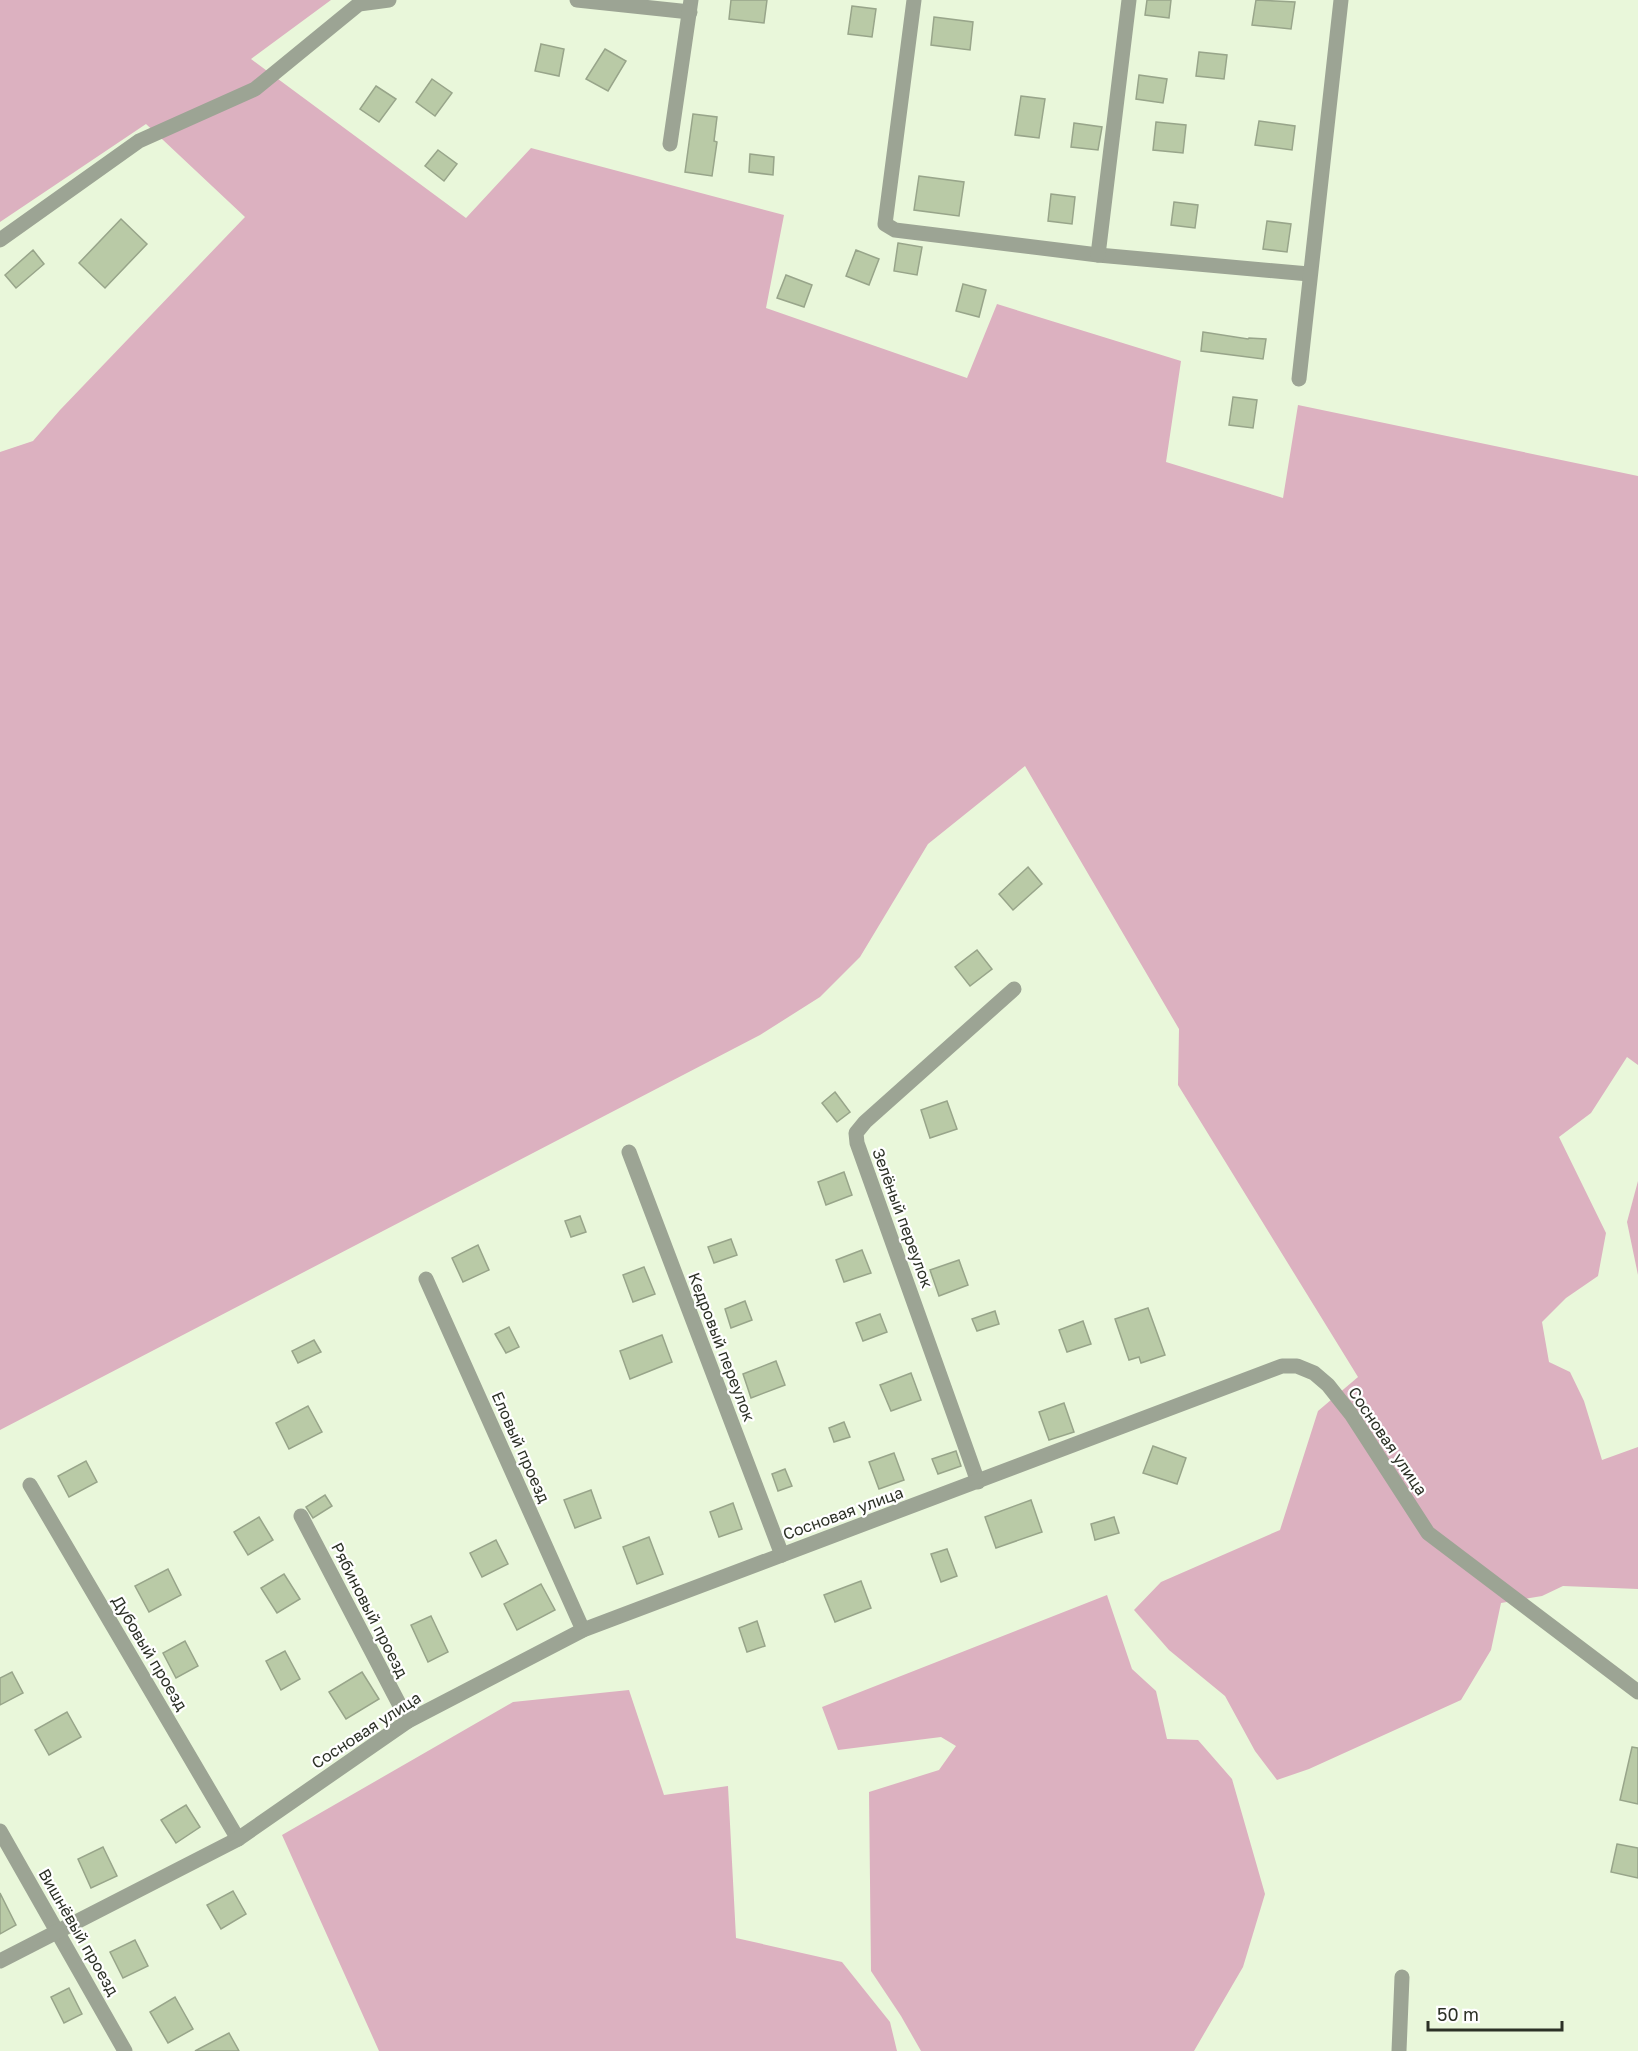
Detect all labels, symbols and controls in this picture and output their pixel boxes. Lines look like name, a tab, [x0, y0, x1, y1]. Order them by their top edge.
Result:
street label: Зелёный переулок	[868, 1145, 938, 1291]
street label: Кедровый переулок	[684, 1270, 760, 1424]
street label: Сосновая улица	[1344, 1383, 1432, 1499]
street label: Еловый проезд	[488, 1388, 555, 1506]
street label: Сосновая улица	[780, 1482, 906, 1544]
street label: Рябиновый проезд	[327, 1539, 413, 1681]
street label: Дубовый проезд	[108, 1592, 192, 1714]
street label: Сосновая улица	[307, 1687, 425, 1773]
street label: Вишнёвый проезд	[34, 1865, 124, 1999]
scale bar	[1428, 1994, 1562, 2032]
text: 50 m	[1437, 2003, 1479, 2025]

